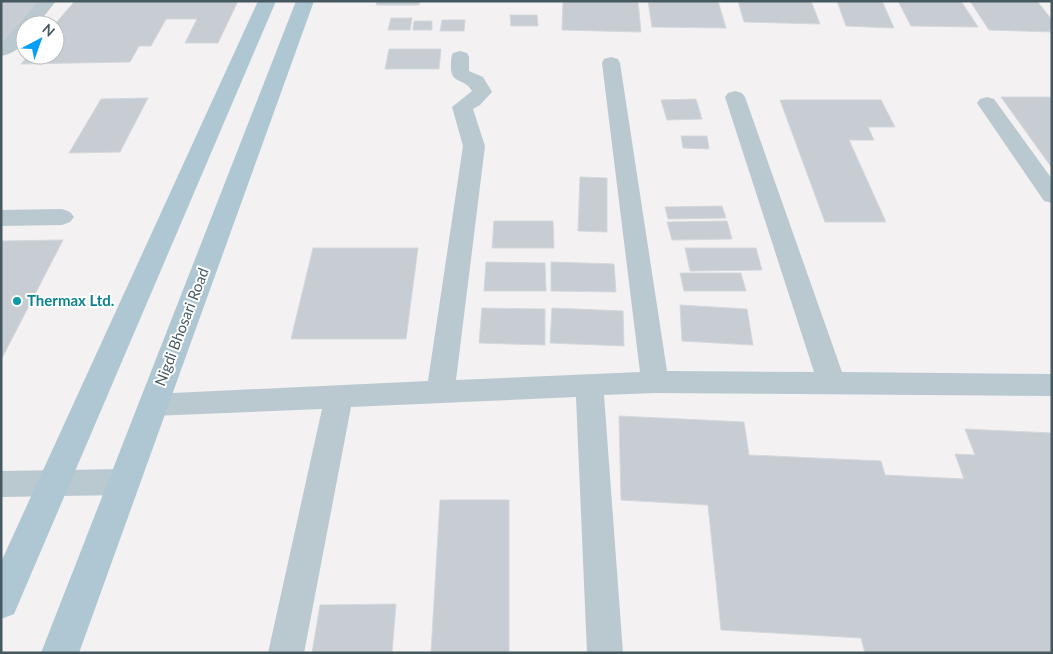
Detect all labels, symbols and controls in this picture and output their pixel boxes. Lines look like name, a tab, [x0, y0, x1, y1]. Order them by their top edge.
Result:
north arrow	[15, 15, 65, 65]
text: N	[39, 20, 59, 40]
street label: Nigdi Bhosari Road	[150, 265, 212, 388]
place label: Thermax Ltd.	[27, 291, 114, 309]
marker: Thermax Ltd.	[11, 295, 23, 307]

